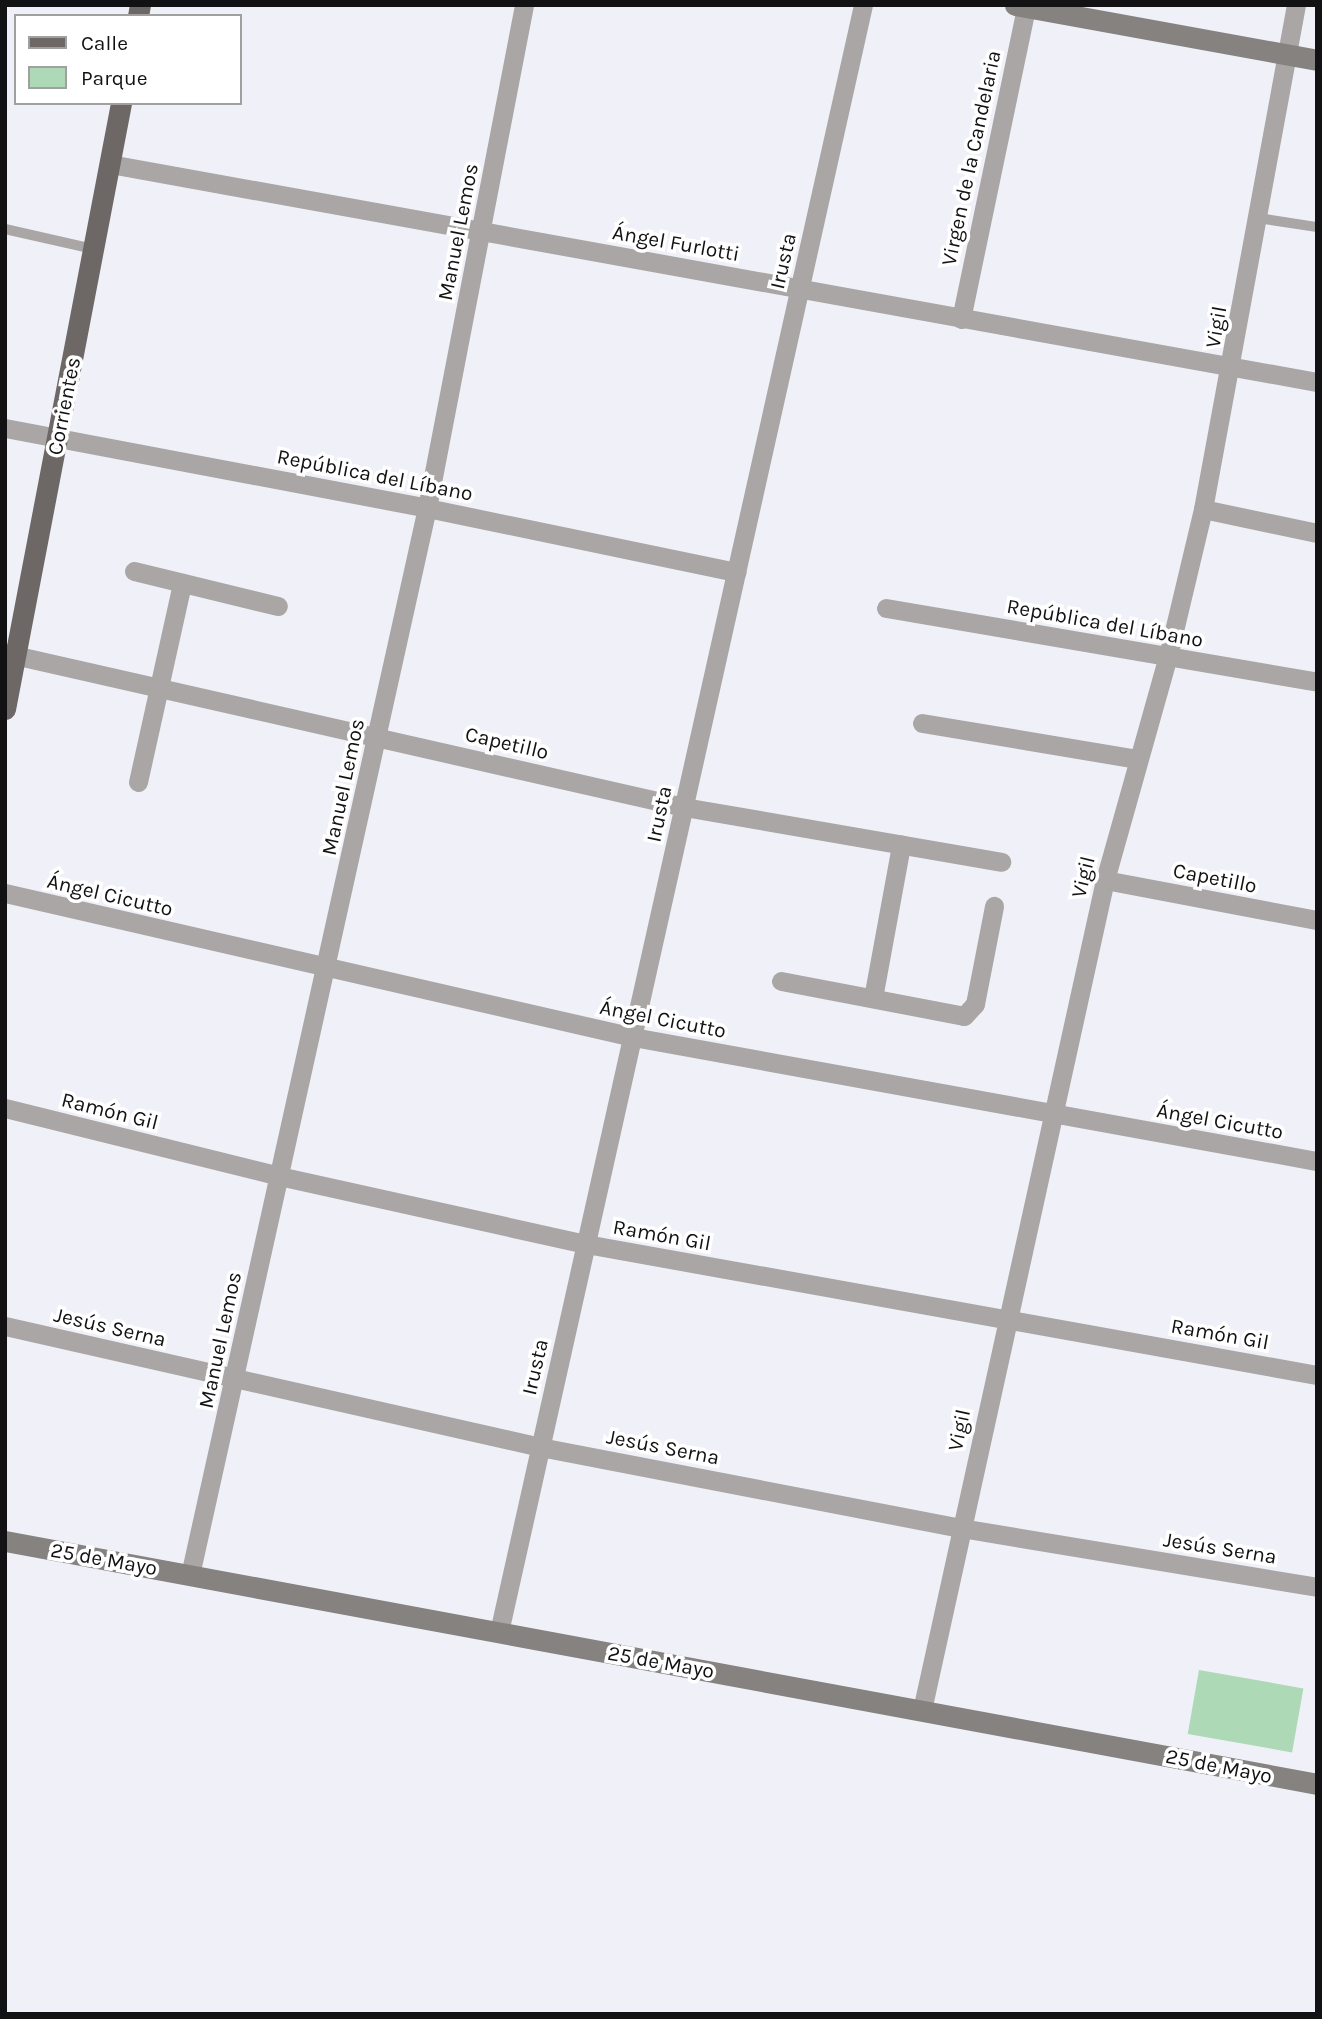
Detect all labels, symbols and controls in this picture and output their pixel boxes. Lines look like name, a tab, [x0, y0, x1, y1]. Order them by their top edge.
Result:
legend	[14, 14, 242, 105]
text: Calle	[81, 31, 128, 55]
street label: Virgen de la Candelaria	[936, 48, 1006, 268]
text: Parque	[81, 66, 148, 90]
street label: Manuel Lemos	[432, 161, 484, 303]
street label: Ángel Furlotti	[611, 219, 741, 267]
street label: Irusta	[764, 231, 802, 291]
street label: Vigil	[1200, 304, 1232, 350]
street label: Corrientes	[42, 355, 86, 457]
street label: República del Líbano	[275, 444, 475, 506]
street label: República del Líbano	[1005, 593, 1205, 653]
street label: Manuel Lemos	[316, 716, 370, 858]
street label: Capetillo	[463, 721, 551, 765]
street label: Irusta	[641, 784, 677, 844]
street label: Vigil	[1066, 854, 1100, 900]
street label: Capetillo	[1171, 858, 1259, 898]
street label: Ángel Cicutto	[45, 868, 175, 922]
street label: Ángel Cicutto	[598, 994, 728, 1044]
street label: Ramón Gil	[59, 1087, 161, 1135]
street label: Ángel Cicutto	[1155, 1097, 1285, 1145]
street label: Ramón Gil	[611, 1214, 713, 1256]
street label: Manuel Lemos	[193, 1269, 247, 1411]
street label: Jesús Serna	[51, 1302, 169, 1352]
street label: Ramón Gil	[1169, 1313, 1271, 1355]
street label: Irusta	[516, 1337, 554, 1397]
street label: Vigil	[942, 1407, 976, 1453]
street label: Jesús Serna	[604, 1424, 722, 1470]
street label: Jesús Serna	[1162, 1527, 1278, 1569]
street label: 25 de Mayo	[49, 1537, 159, 1581]
street label: 25 de Mayo	[606, 1640, 716, 1684]
street label: 25 de Mayo	[1164, 1743, 1274, 1789]

